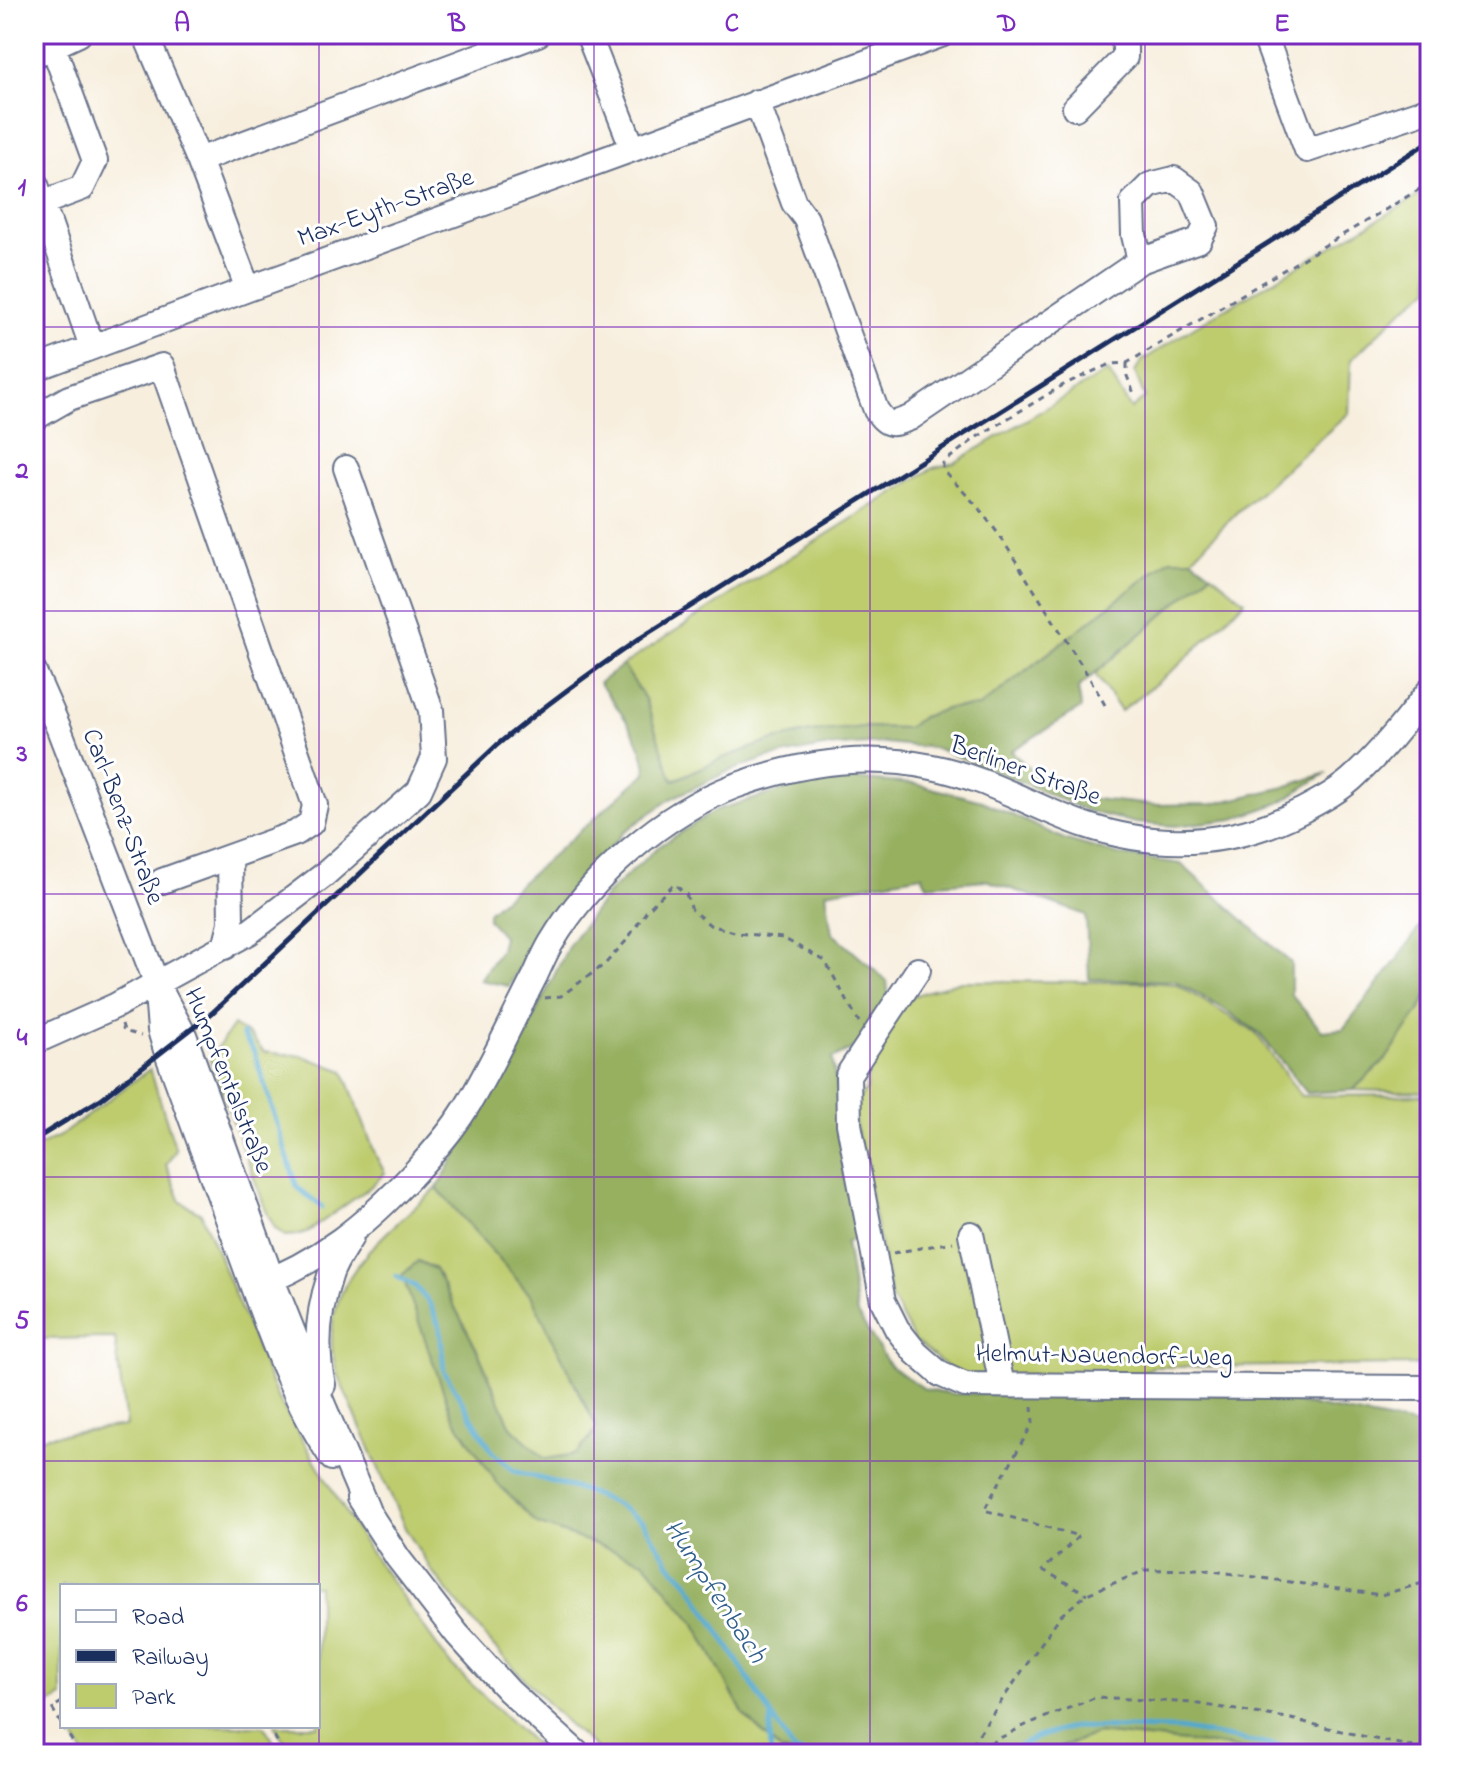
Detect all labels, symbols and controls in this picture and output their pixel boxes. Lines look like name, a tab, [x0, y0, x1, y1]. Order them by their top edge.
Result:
text: A	[174, 6, 190, 44]
text: B	[447, 6, 466, 44]
text: C	[725, 6, 739, 44]
text: D	[996, 6, 1017, 44]
text: E	[1274, 6, 1290, 44]
street label: Max-Eyth-Straße	[293, 159, 480, 258]
text: 1	[18, 170, 27, 208]
text: 2	[15, 453, 29, 491]
street label: Carl-Benz-Straße	[71, 723, 173, 911]
street label: Berliner Straße	[943, 727, 1106, 817]
text: 3	[16, 736, 28, 774]
street label: Humpfentalstraße	[172, 982, 282, 1180]
text: 4	[17, 1020, 28, 1058]
text: 5	[15, 1303, 30, 1341]
street label: Helmut-Nauendorf-Weg	[975, 1336, 1233, 1378]
water label: Humpfenbach	[652, 1512, 776, 1673]
legend	[60, 1584, 320, 1728]
text: 6	[16, 1586, 28, 1624]
text: Road	[132, 1601, 185, 1636]
text: Railway	[132, 1641, 209, 1677]
text: Park	[132, 1681, 176, 1716]

